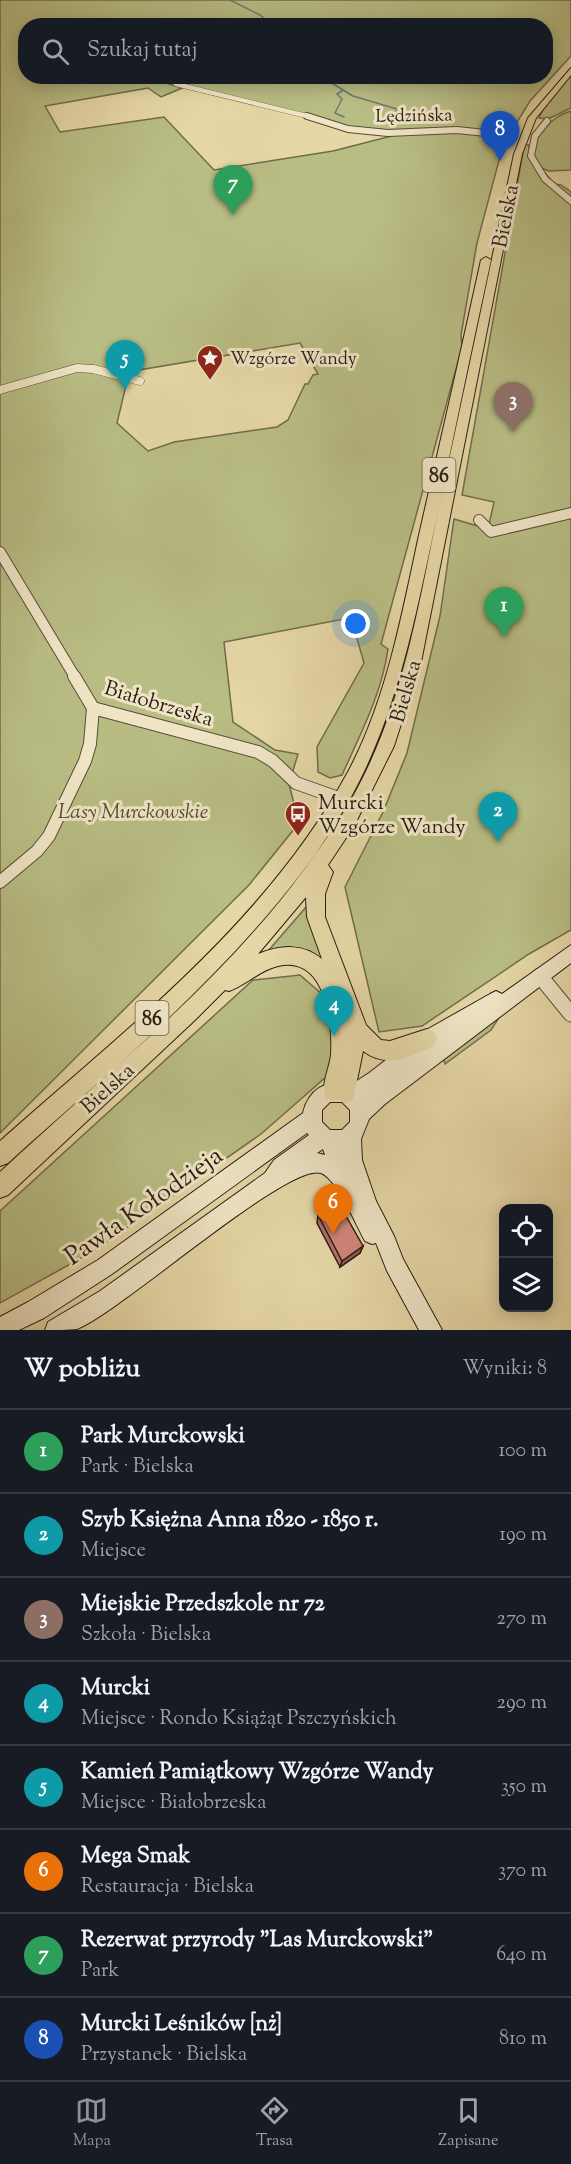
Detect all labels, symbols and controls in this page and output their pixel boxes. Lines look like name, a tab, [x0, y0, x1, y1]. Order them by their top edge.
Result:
search box	[18, 18, 553, 84]
icon: search	[39, 35, 72, 68]
text: Szukaj tutaj	[87, 35, 198, 67]
street label: Lędzińska	[375, 103, 453, 131]
pin: 8	[480, 112, 520, 161]
pin: 7	[214, 166, 252, 215]
street label: Bielska	[486, 182, 528, 251]
pin: 5	[106, 340, 144, 390]
place icon: Wzgórze Wandy	[195, 343, 225, 381]
place label: Wzgórze Wandy	[230, 347, 357, 373]
pin: 3	[494, 382, 532, 432]
road number: 86	[422, 458, 456, 492]
pin: 1	[484, 588, 524, 637]
your location	[341, 609, 370, 638]
street label: Bielska	[384, 656, 430, 726]
street label: Białobrzeska	[100, 674, 217, 736]
place label: Murcki Wzgórze Wandy	[318, 789, 466, 843]
pin: 2	[478, 792, 518, 842]
park label: Lasy Murckowskie	[58, 798, 208, 828]
bus stop icon: Murcki Wzgórze Wandy	[283, 799, 313, 837]
pin: 4	[314, 986, 354, 1036]
road number: 86	[136, 1001, 168, 1035]
street label: Bielska	[75, 1057, 142, 1122]
street label: Pawła Kołodzieja	[58, 1138, 231, 1276]
pin: 6	[314, 1184, 352, 1234]
map controls	[499, 1204, 553, 1312]
button: locate	[499, 1204, 553, 1258]
button: layers	[499, 1258, 553, 1312]
text: W pobliżu	[24, 1351, 140, 1388]
text: Wyniki: 8	[462, 1355, 547, 1384]
text: Park Murckowski	[81, 1421, 245, 1453]
text: 1	[40, 1437, 47, 1466]
text: 100 m	[498, 1437, 547, 1466]
text: Park · Bielska	[81, 1453, 194, 1482]
text: Szyb Księżna Anna 1820 - 1850 r.	[81, 1505, 379, 1537]
text: 2	[39, 1521, 48, 1550]
text: 190 m	[499, 1521, 547, 1550]
text: Miejsce	[81, 1537, 146, 1566]
text: Miejskie Przedszkole nr 72	[81, 1589, 325, 1621]
text: 3	[39, 1605, 48, 1634]
text: 270 m	[497, 1605, 547, 1634]
text: Szkoła · Bielska	[81, 1621, 211, 1650]
text: Murcki	[81, 1673, 150, 1705]
text: 4	[38, 1689, 49, 1718]
text: 290 m	[497, 1689, 547, 1718]
text: Miejsce · Rondo Książąt Pszczyńskich	[81, 1705, 397, 1734]
text: Kamień Pamiątkowy Wzgórze Wandy	[81, 1757, 433, 1789]
text: 5	[40, 1773, 47, 1802]
text: 350 m	[501, 1773, 547, 1802]
text: Miejsce · Białobrzeska	[81, 1789, 266, 1818]
text: Mega Smak	[81, 1841, 190, 1873]
text: 6	[39, 1857, 48, 1886]
text: 370 m	[498, 1857, 547, 1886]
text: Restauracja · Bielska	[81, 1873, 254, 1902]
text: Rezerwat przyrody "Las Murckowski"	[81, 1925, 433, 1957]
text: 7	[38, 1941, 49, 1970]
text: 640 m	[496, 1941, 547, 1970]
text: Park	[81, 1957, 119, 1986]
text: Murcki Leśników [nż]	[81, 2009, 282, 2041]
text: 8	[39, 2025, 49, 2054]
text: 810 m	[499, 2025, 547, 2054]
text: Przystanek · Bielska	[81, 2041, 247, 2070]
tab: Mapa	[73, 2094, 111, 2153]
tab: Trasa	[256, 2094, 293, 2153]
tab: Zapisane	[438, 2094, 498, 2153]

